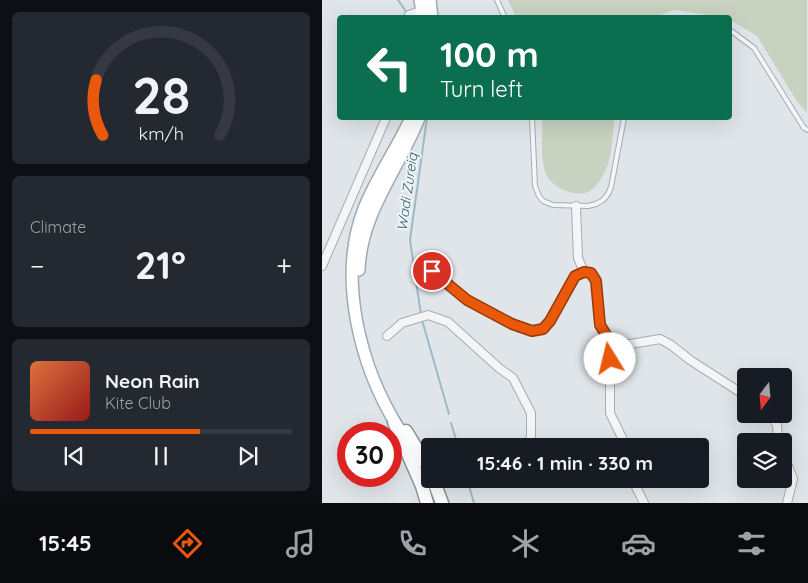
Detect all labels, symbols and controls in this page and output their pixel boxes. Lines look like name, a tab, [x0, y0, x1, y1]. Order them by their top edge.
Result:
text: 100 m	[440, 32, 539, 76]
icon: left	[357, 35, 422, 100]
text: 28	[132, 62, 190, 127]
text: Turn left	[440, 75, 523, 103]
text: km/h	[138, 122, 184, 144]
water label: Wadi Zureiq	[393, 150, 422, 232]
text: Climate	[30, 217, 86, 237]
text: 21°	[135, 241, 186, 289]
text: −	[30, 248, 45, 283]
text: +	[276, 248, 292, 283]
pin	[411, 250, 453, 292]
icon: arrive	[418, 257, 446, 285]
position arrow	[583, 332, 635, 384]
north arrow	[737, 368, 792, 422]
map controls	[737, 368, 792, 488]
text: Neon Rain	[105, 369, 200, 393]
text: Kite Club	[105, 393, 171, 413]
speed limit sign: 30	[337, 422, 402, 487]
button: layers	[737, 433, 792, 488]
icon: previous	[60, 442, 88, 470]
icon: pause	[147, 442, 175, 470]
icon: next	[234, 442, 262, 470]
text: 15:46 · 1 min · 330 m	[477, 451, 653, 475]
icon: directions	[170, 526, 205, 561]
icon: music	[283, 526, 318, 561]
icon: phone	[395, 526, 430, 561]
icon: climate	[508, 526, 543, 561]
icon: car	[621, 526, 656, 561]
icon: filters	[734, 526, 769, 561]
text: 15:45	[39, 529, 92, 557]

